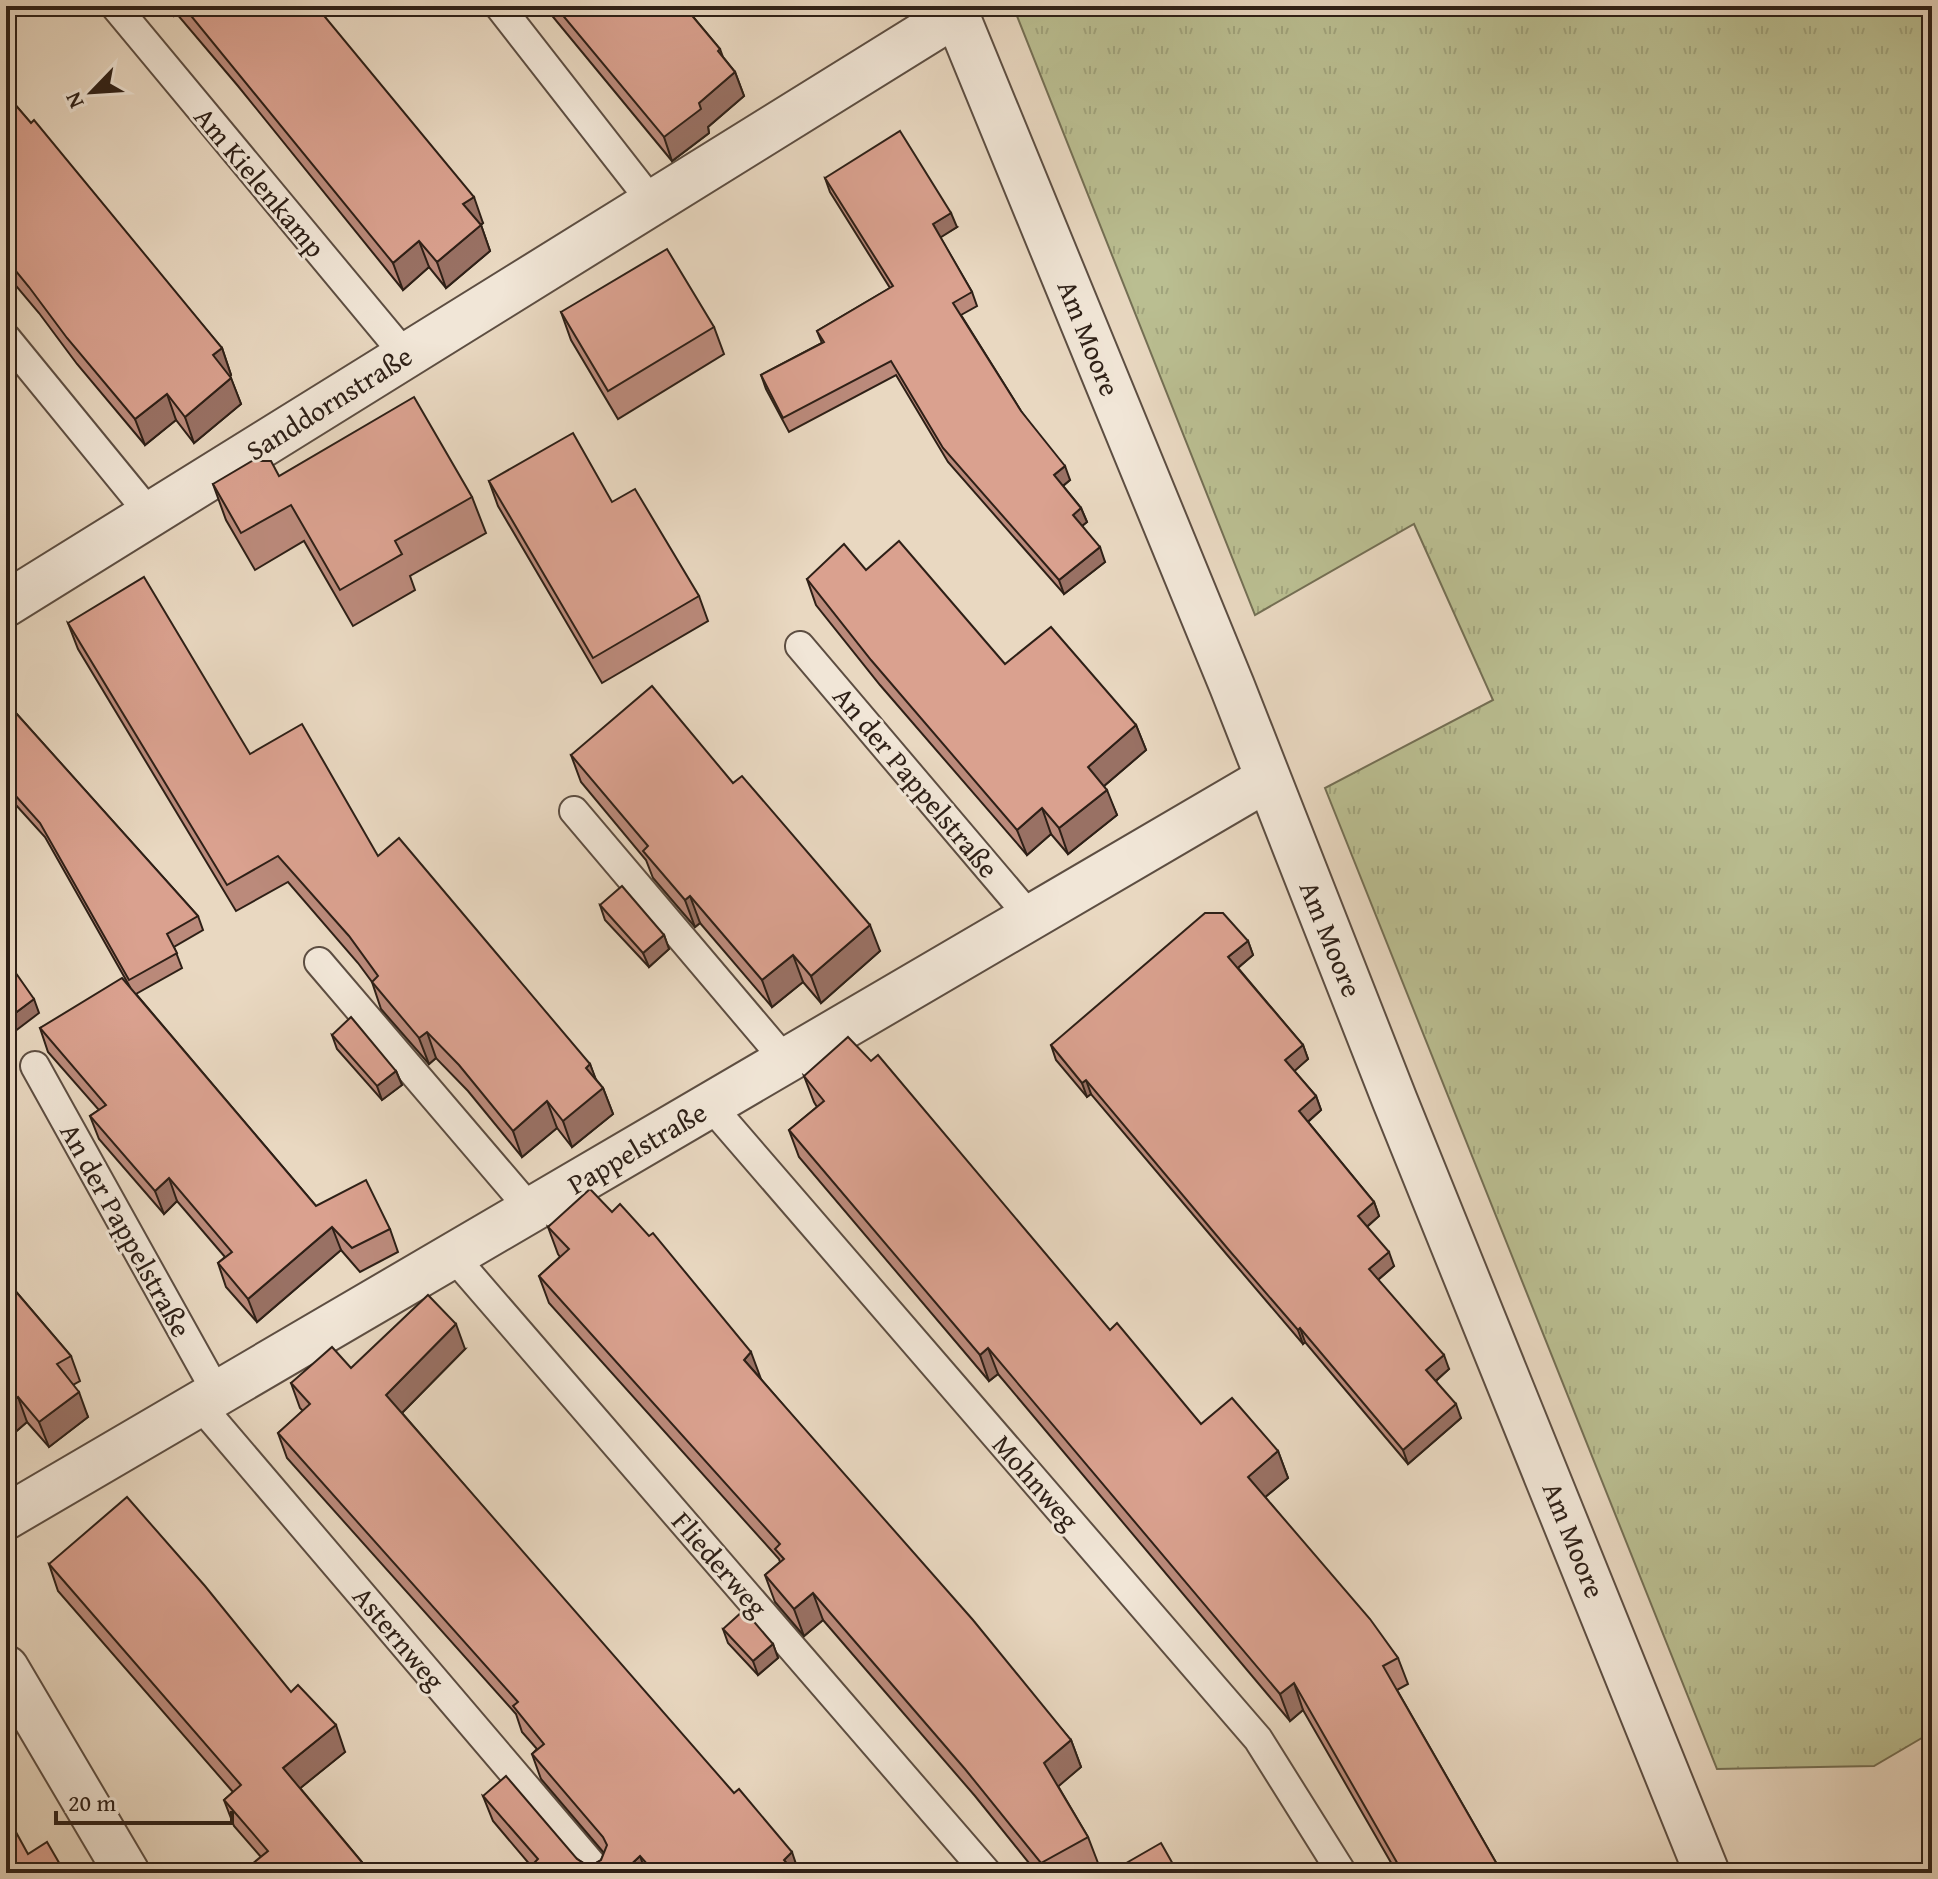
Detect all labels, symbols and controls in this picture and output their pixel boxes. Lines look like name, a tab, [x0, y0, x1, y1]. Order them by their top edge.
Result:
north arrow	[52, 52, 132, 132]
text: N	[56, 87, 91, 114]
street label: Am Kielenkamp	[185, 97, 336, 266]
street label: Am Moore	[1048, 274, 1131, 402]
street label: Sanddornstraße	[238, 335, 420, 470]
street label: An der Pappelstraße	[824, 677, 1009, 886]
street label: Am Moore	[1290, 875, 1373, 1003]
street label: Pappelstraße	[560, 1091, 714, 1204]
street label: An der Pappelstraße	[51, 1115, 202, 1344]
street label: Mohnweg	[983, 1425, 1090, 1539]
street label: Am Moore	[1533, 1476, 1616, 1604]
street label: Fliederweg	[663, 1502, 778, 1626]
street label: Asternweg	[344, 1577, 455, 1699]
scale bar	[56, 1775, 232, 1825]
text: 20 m	[68, 1785, 116, 1820]

